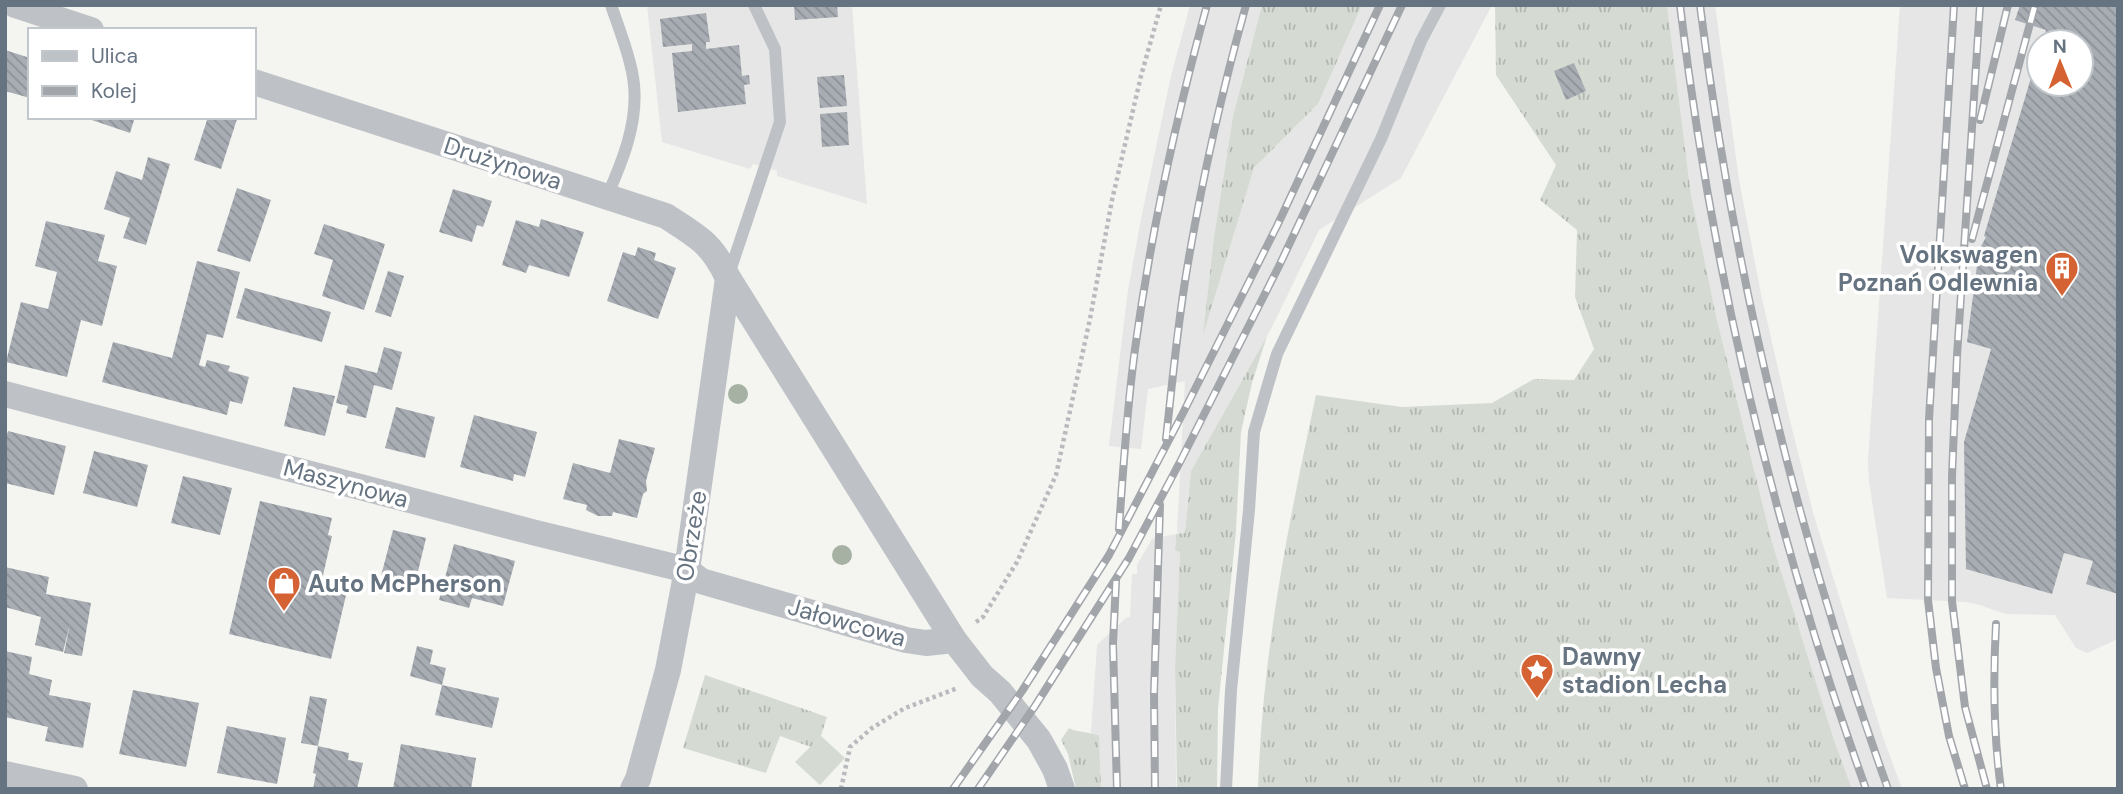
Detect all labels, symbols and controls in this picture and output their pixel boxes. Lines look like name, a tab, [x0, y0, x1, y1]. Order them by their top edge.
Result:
legend	[28, 28, 256, 119]
north arrow	[2025, 28, 2095, 98]
text: N	[2053, 34, 2067, 59]
text: Ulica	[91, 42, 138, 70]
text: Kolej	[91, 77, 137, 105]
street label: Drużynowa	[440, 129, 566, 197]
place label: Volkswagen Poznań Odlewnia	[1838, 239, 2038, 298]
building icon: Volkswagen Poznań Odlewnia	[2043, 249, 2081, 298]
street label: Maszynowa	[280, 451, 412, 515]
street label: Obrzeże	[669, 488, 713, 584]
shop icon: Auto McPherson	[265, 564, 303, 613]
place label: Auto McPherson	[308, 568, 502, 599]
street label: Jałowcowa	[784, 590, 910, 654]
place label: Dawny stadion Lecha	[1562, 641, 1727, 700]
place icon: Dawny stadion Lecha	[1518, 651, 1556, 700]

